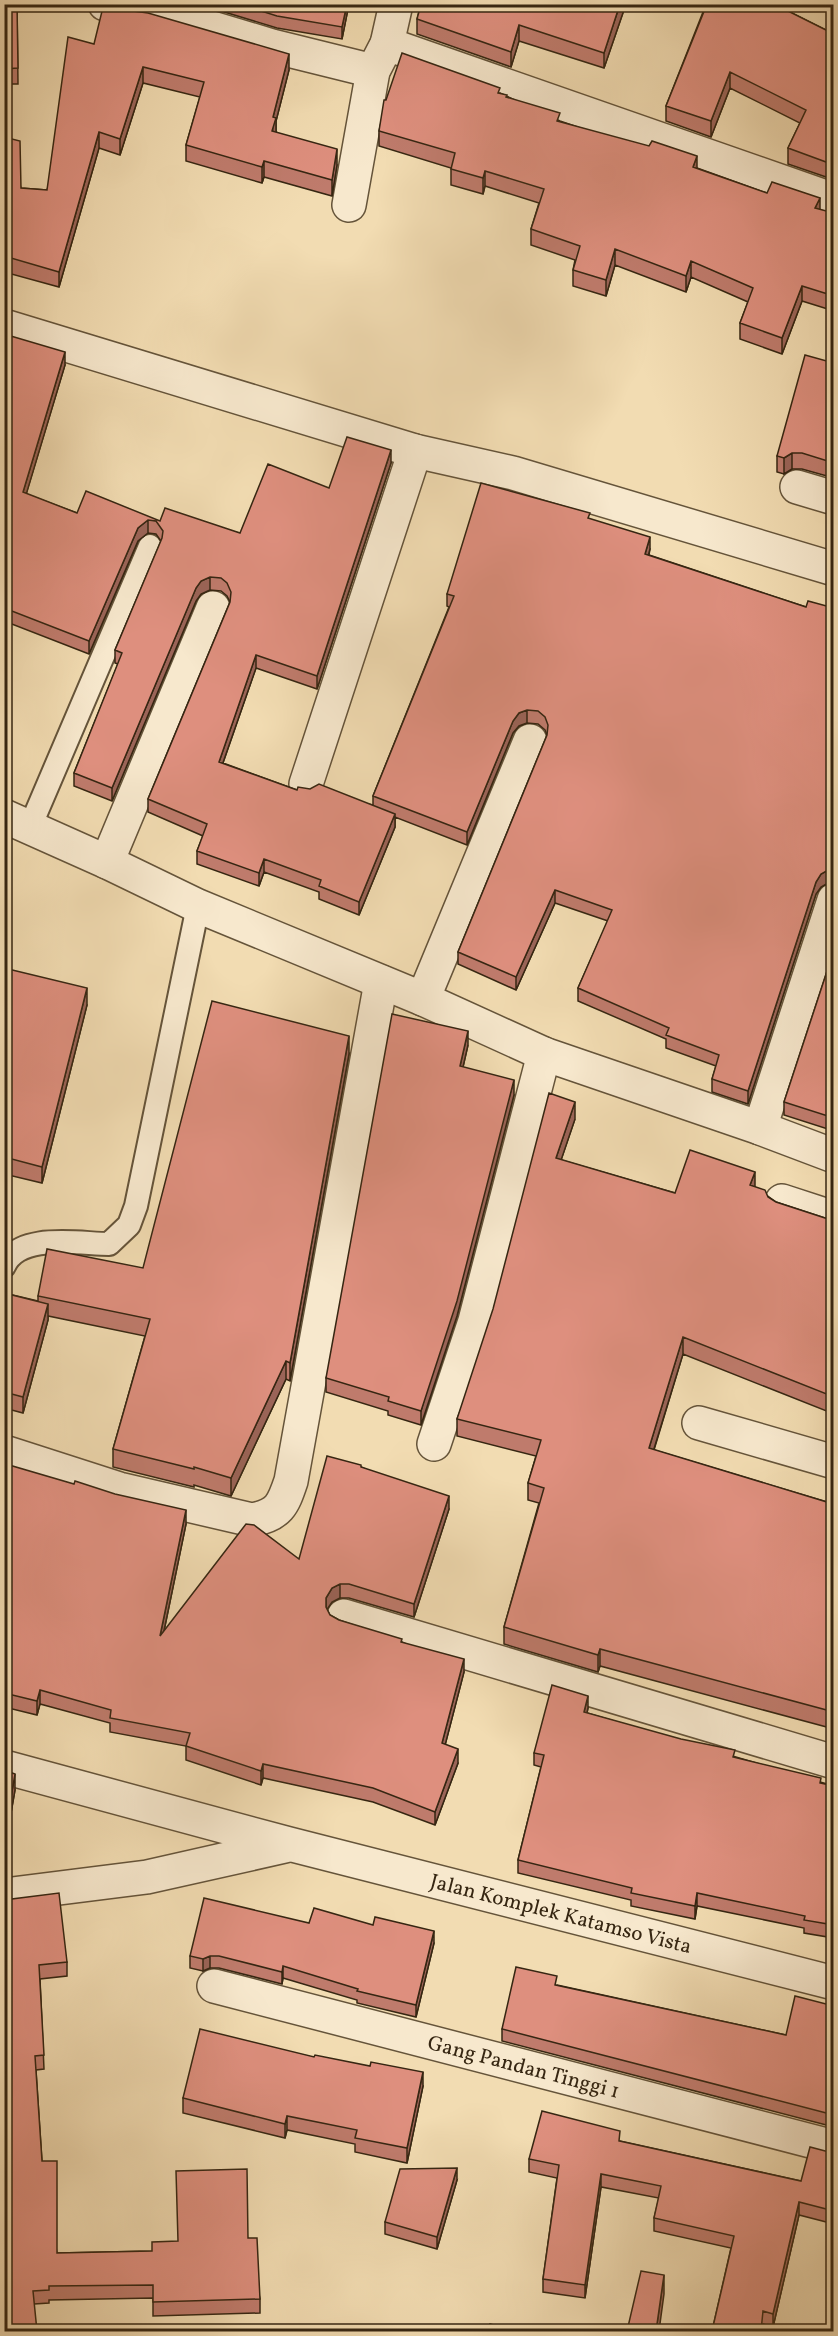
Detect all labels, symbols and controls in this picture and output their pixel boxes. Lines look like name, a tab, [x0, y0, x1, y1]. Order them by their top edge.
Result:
street label: Jalan Komplek Katamso Vista	[427, 1868, 695, 1962]
street label: Gang Pandan Tinggi 1	[424, 2029, 622, 2107]

